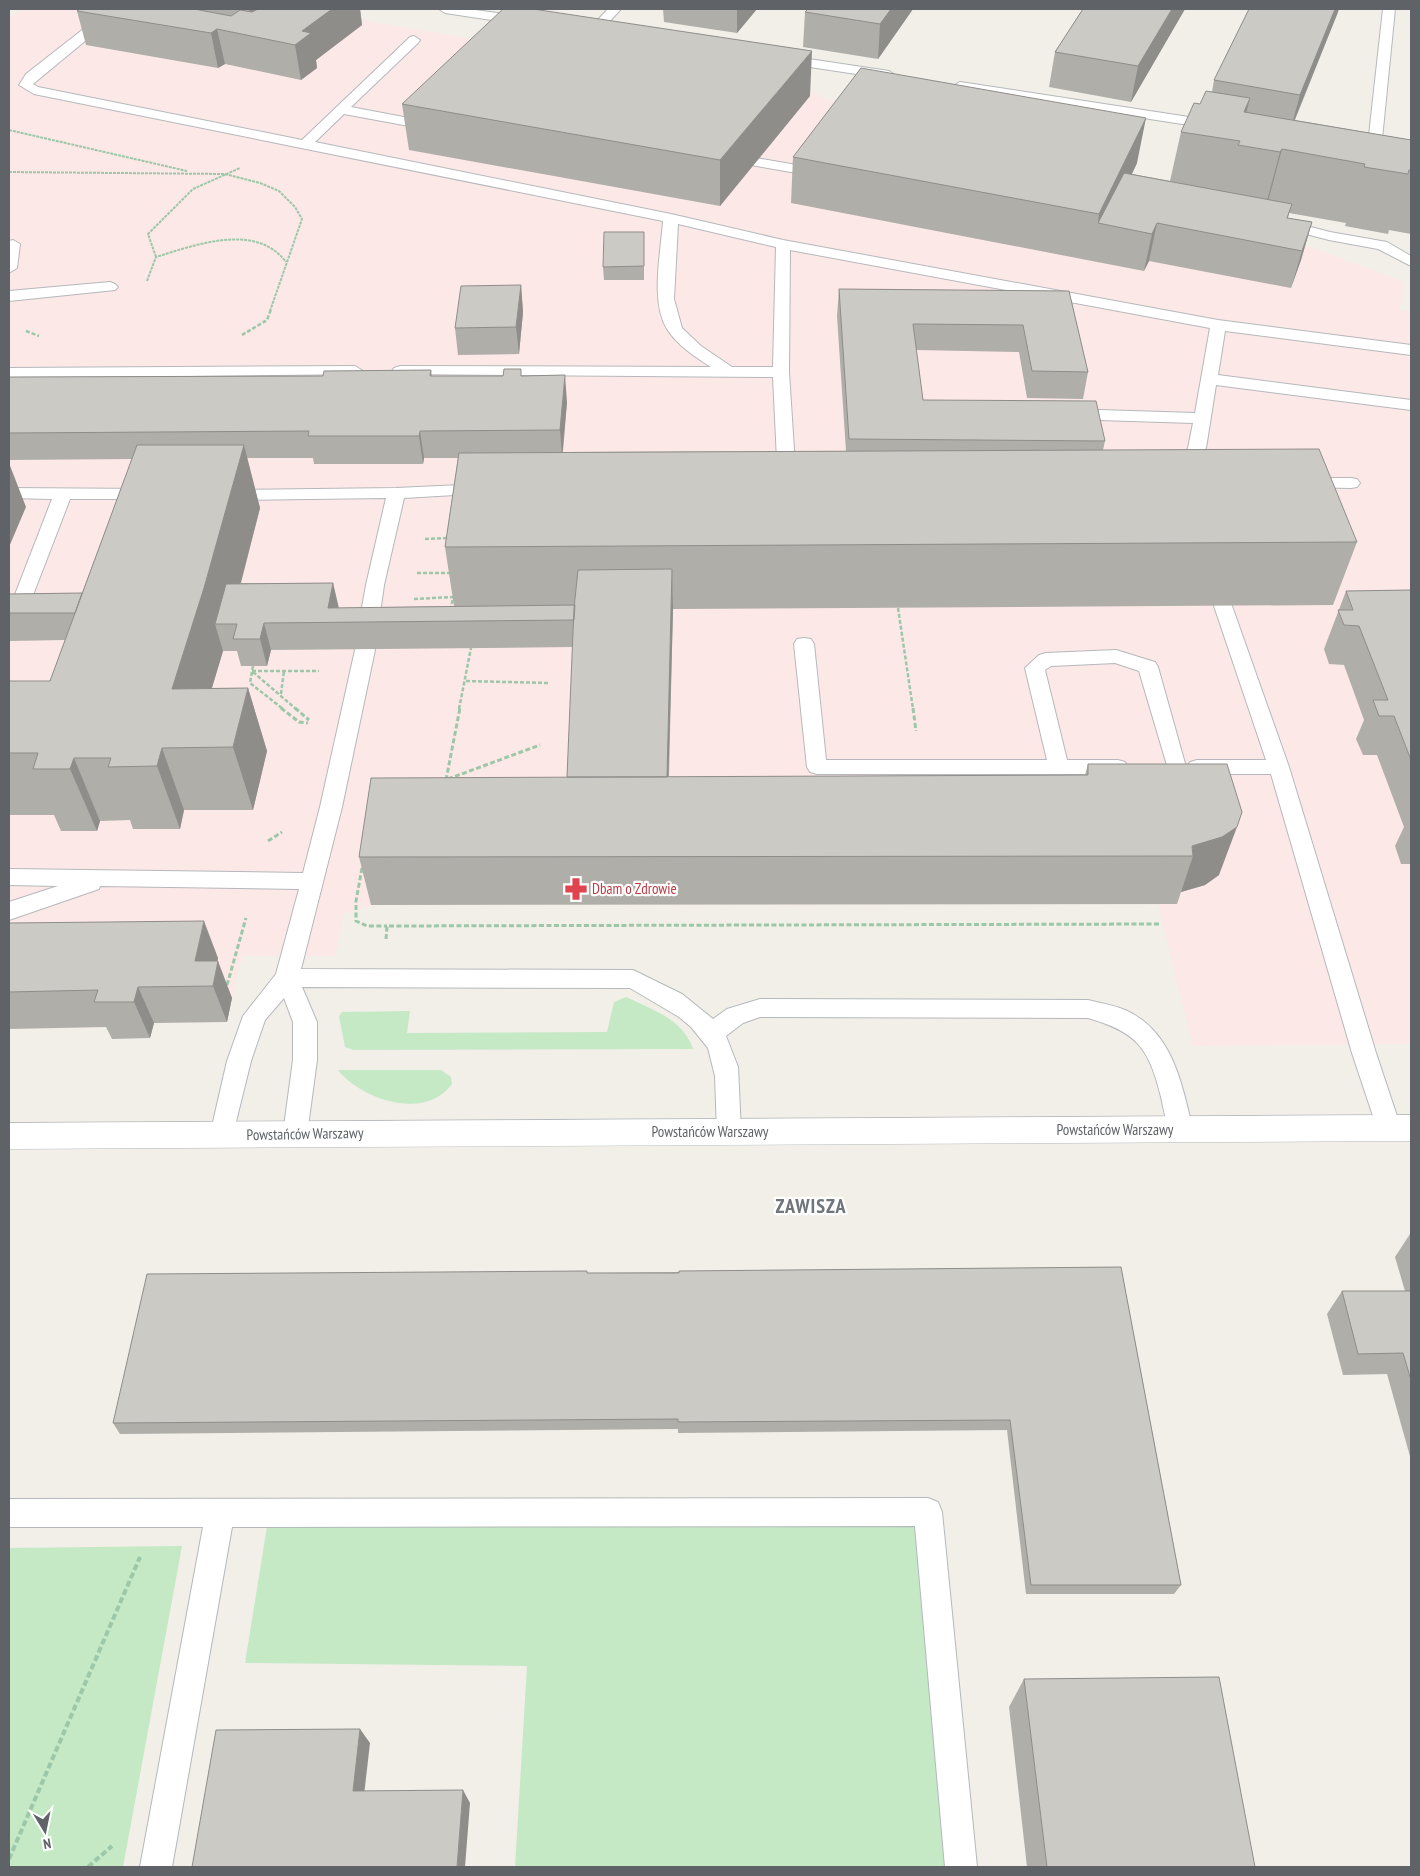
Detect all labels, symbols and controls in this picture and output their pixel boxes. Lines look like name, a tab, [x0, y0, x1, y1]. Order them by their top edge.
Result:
pharmacy icon: Dbam o Zdrowie	[563, 876, 589, 902]
place label: Dbam o Zdrowie	[592, 879, 677, 898]
street label: Powstańców Warszawy	[1056, 1120, 1174, 1139]
street label: Powstańców Warszawy	[651, 1122, 769, 1141]
street label: Powstańców Warszawy	[246, 1123, 364, 1144]
district label: ZAWISZA	[775, 1193, 847, 1219]
north arrow	[20, 1806, 70, 1856]
text: N	[42, 1834, 53, 1853]

